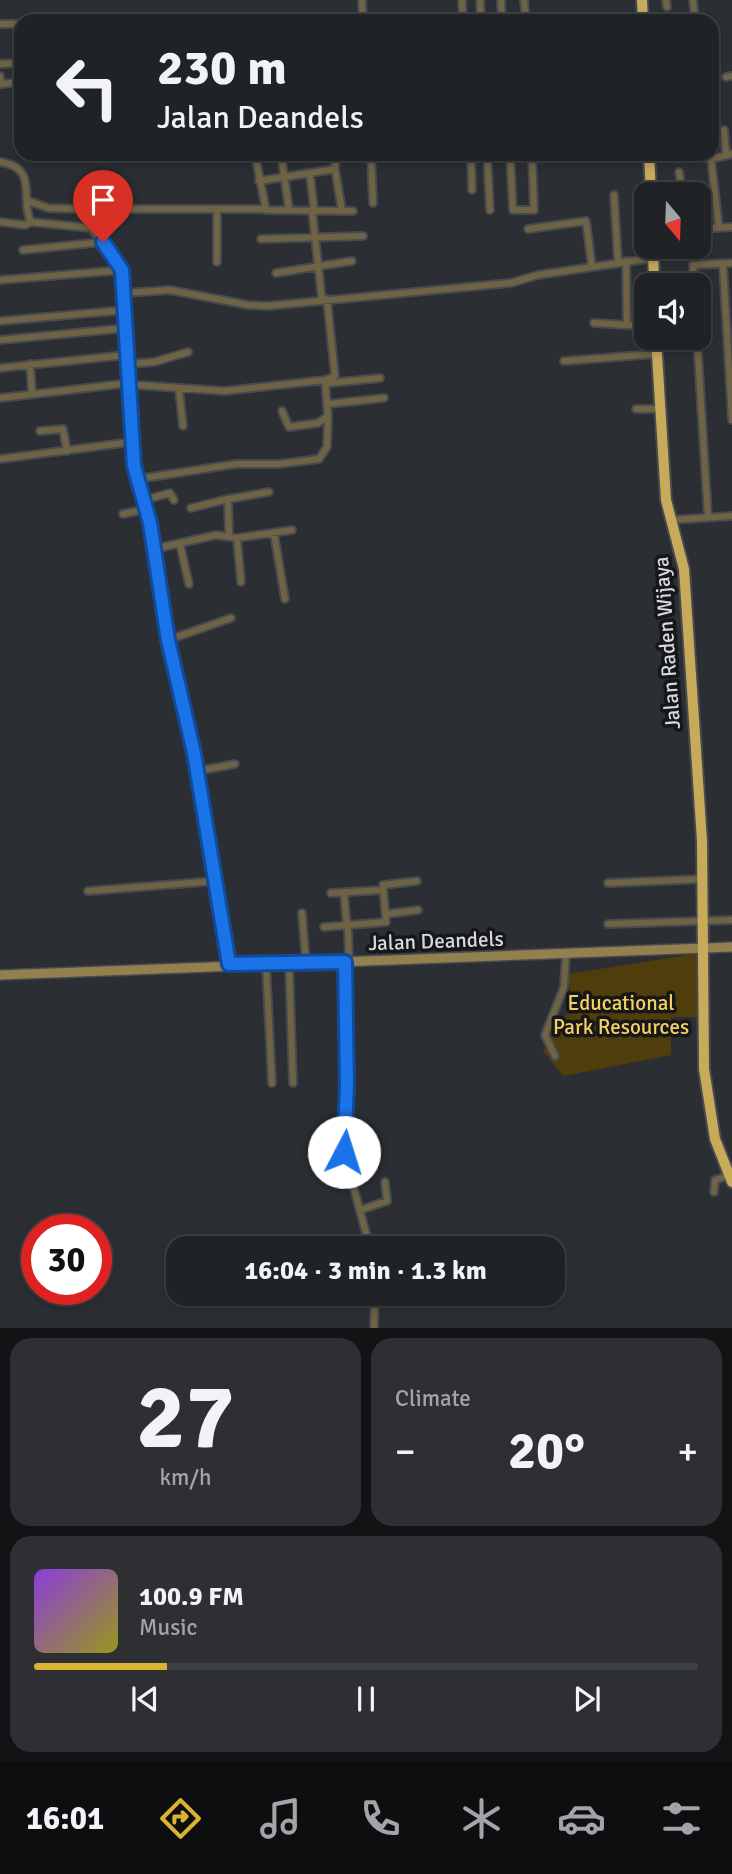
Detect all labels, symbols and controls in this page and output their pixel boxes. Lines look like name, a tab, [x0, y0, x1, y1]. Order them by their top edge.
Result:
text: 230 m	[157, 38, 287, 98]
icon: left	[42, 42, 133, 133]
text: Jalan Deandels	[157, 98, 364, 137]
pin	[73, 170, 133, 242]
icon: arrive	[84, 181, 122, 219]
north arrow	[634, 182, 710, 259]
map controls	[634, 182, 711, 350]
button: sound	[634, 273, 711, 350]
street label: Jalan Raden Wijaya	[648, 556, 686, 730]
street label: Jalan Deandels	[368, 926, 504, 956]
park label: Educational Park Resources	[553, 990, 689, 1040]
position arrow	[307, 1115, 381, 1189]
speed limit sign: 30	[21, 1214, 112, 1305]
text: 16:04 · 3 min · 1.3 km	[244, 1255, 487, 1287]
text: 27	[136, 1361, 235, 1474]
text: Climate	[395, 1384, 471, 1413]
text: 20°	[508, 1419, 585, 1483]
text: −	[395, 1428, 416, 1475]
text: +	[677, 1428, 698, 1475]
text: km/h	[159, 1463, 212, 1492]
text: 100.9 FM	[139, 1581, 244, 1613]
text: Music	[139, 1613, 197, 1642]
icon: previous	[126, 1680, 164, 1718]
icon: pause	[347, 1680, 385, 1718]
icon: next	[568, 1680, 606, 1718]
icon: directions	[156, 1794, 205, 1843]
icon: music	[256, 1794, 305, 1843]
icon: phone	[356, 1794, 405, 1843]
icon: climate	[457, 1794, 506, 1843]
icon: car	[557, 1794, 606, 1843]
icon: filters	[657, 1794, 706, 1843]
text: 16:01	[26, 1799, 104, 1838]

